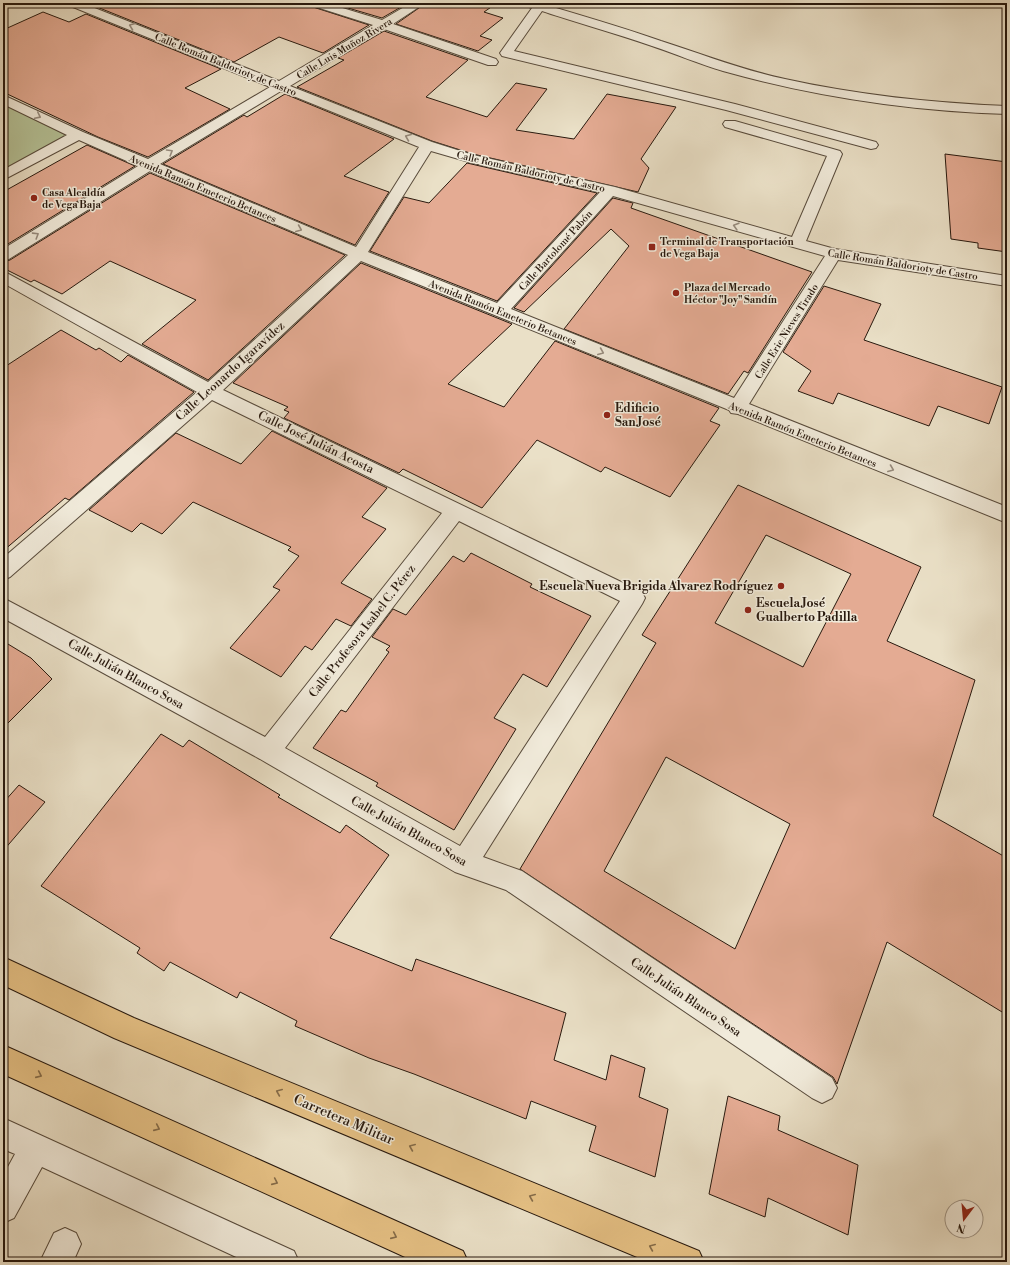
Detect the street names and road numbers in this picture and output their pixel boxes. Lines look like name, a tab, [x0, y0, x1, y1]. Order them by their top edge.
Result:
street label: Calle Luis Muñoz Rivera	[295, 15, 395, 82]
street label: Calle Román Baldorioty de Castro	[153, 31, 299, 99]
street label: Calle Román Baldorioty de Castro	[455, 149, 607, 195]
street label: Avenida Ramón Emeterio Betances	[126, 152, 278, 225]
street label: Calle Bartolomé Pabón	[517, 208, 595, 293]
street label: Calle Román Baldorioty de Castro	[827, 247, 979, 283]
street label: Avenida Ramón Emeterio Betances	[426, 277, 579, 348]
street label: Calle Eric Nieves Tirado	[753, 281, 821, 381]
street label: Calle Leonardo Igaravídez	[173, 318, 288, 424]
street label: Avenida Ramón Emeterio Betances	[726, 399, 879, 470]
street label: Calle José Julián Acosta	[255, 408, 377, 478]
street label: Calle Profesora Isabel C. Pérez	[306, 562, 419, 701]
street label: Calle Julián Blanco Sosa	[65, 636, 187, 713]
street label: Calle Julián Blanco Sosa	[348, 793, 470, 870]
street label: Calle Julián Blanco Sosa	[627, 955, 745, 1041]
street label: Carretera Militar	[290, 1091, 397, 1149]

